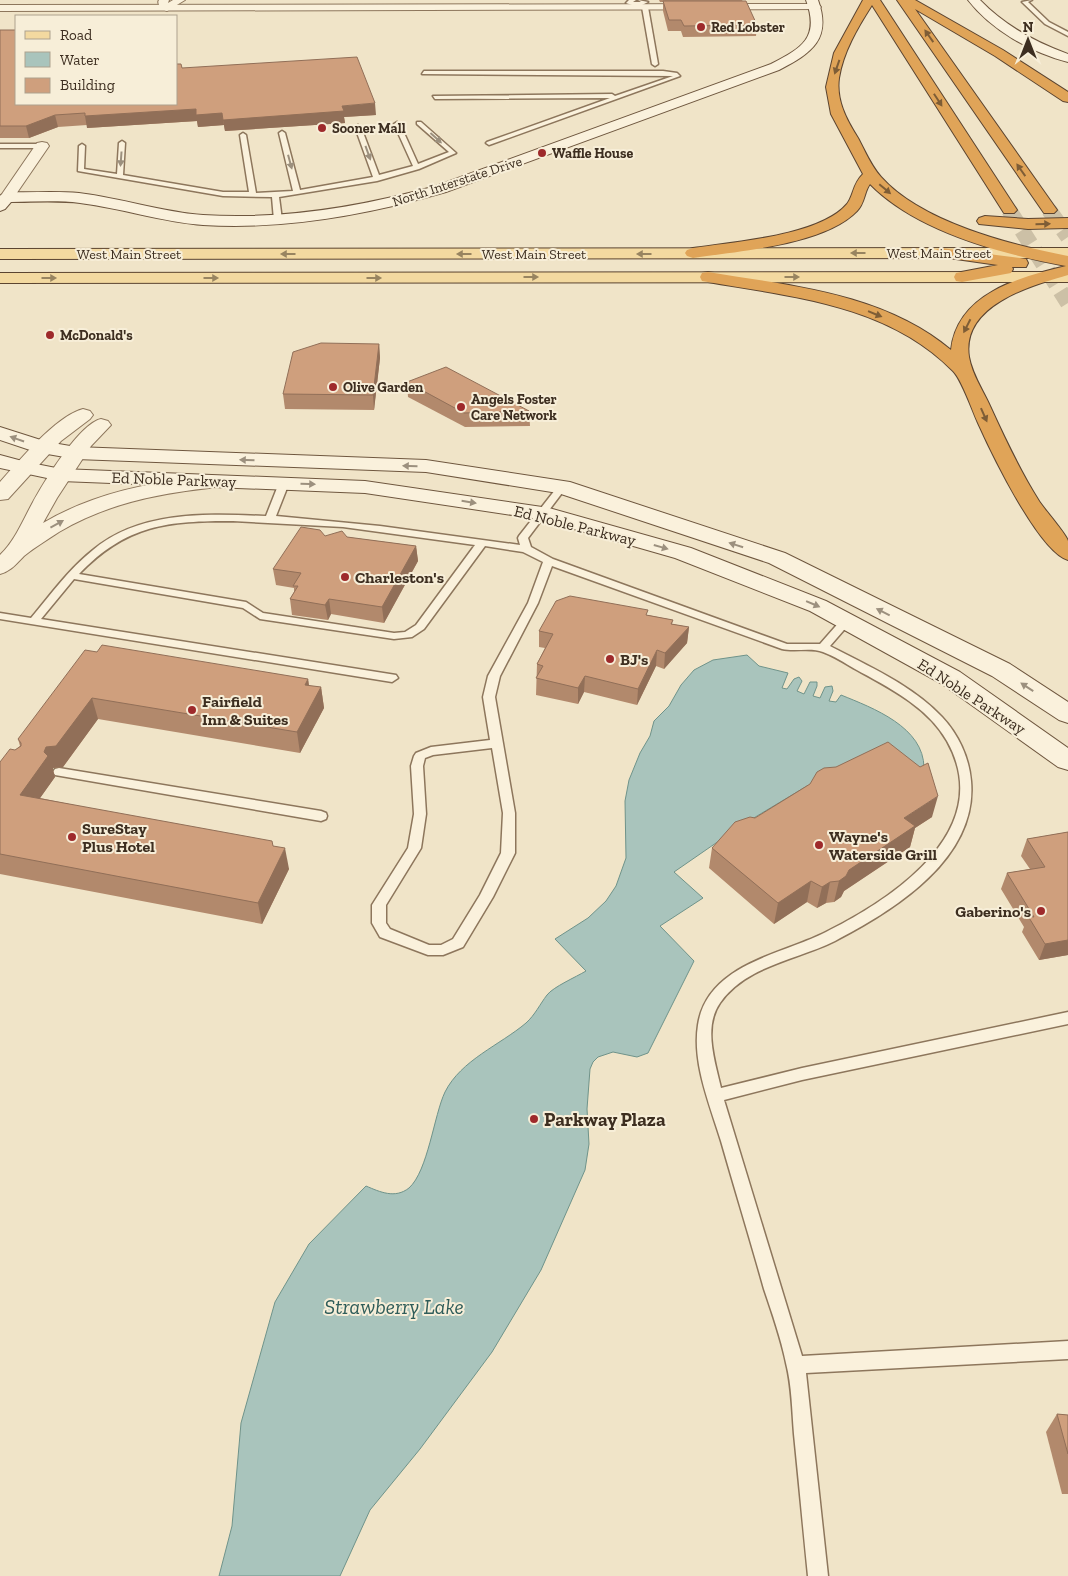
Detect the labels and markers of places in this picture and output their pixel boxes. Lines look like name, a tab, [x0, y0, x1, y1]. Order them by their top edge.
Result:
place label: Red Lobster	[711, 19, 785, 36]
marker: Red Lobster	[695, 21, 707, 33]
place label: Sooner Mall	[332, 120, 406, 137]
marker: Sooner Mall	[316, 122, 328, 134]
place label: Waffle House	[552, 145, 633, 162]
marker: Waffle House	[536, 147, 548, 159]
place label: McDonald's	[60, 327, 133, 344]
marker: McDonald's	[44, 329, 56, 341]
place label: Olive Garden	[343, 379, 424, 396]
marker: Olive Garden	[327, 381, 339, 393]
place label: Angels Foster Care Network	[471, 391, 557, 424]
marker: Angels Foster Care Network	[455, 401, 467, 413]
place label: Charleston's	[355, 568, 444, 587]
marker: Charleston's	[339, 571, 351, 583]
place label: BJ's	[620, 650, 648, 669]
marker: BJ's	[604, 653, 616, 665]
place label: Fairfield Inn & Suites	[202, 692, 288, 729]
marker: Fairfield Inn & Suites	[186, 704, 198, 716]
place label: SureStay Plus Hotel	[82, 819, 155, 856]
place label: Wayne's Waterside Grill	[829, 827, 937, 864]
marker: SureStay Plus Hotel	[66, 831, 78, 843]
marker: Wayne's Waterside Grill	[813, 839, 825, 851]
place label: Gaberino's	[955, 902, 1031, 921]
marker: Gaberino's	[1035, 905, 1047, 917]
place label: Parkway Plaza	[544, 1108, 666, 1131]
marker: Parkway Plaza	[528, 1113, 540, 1125]

